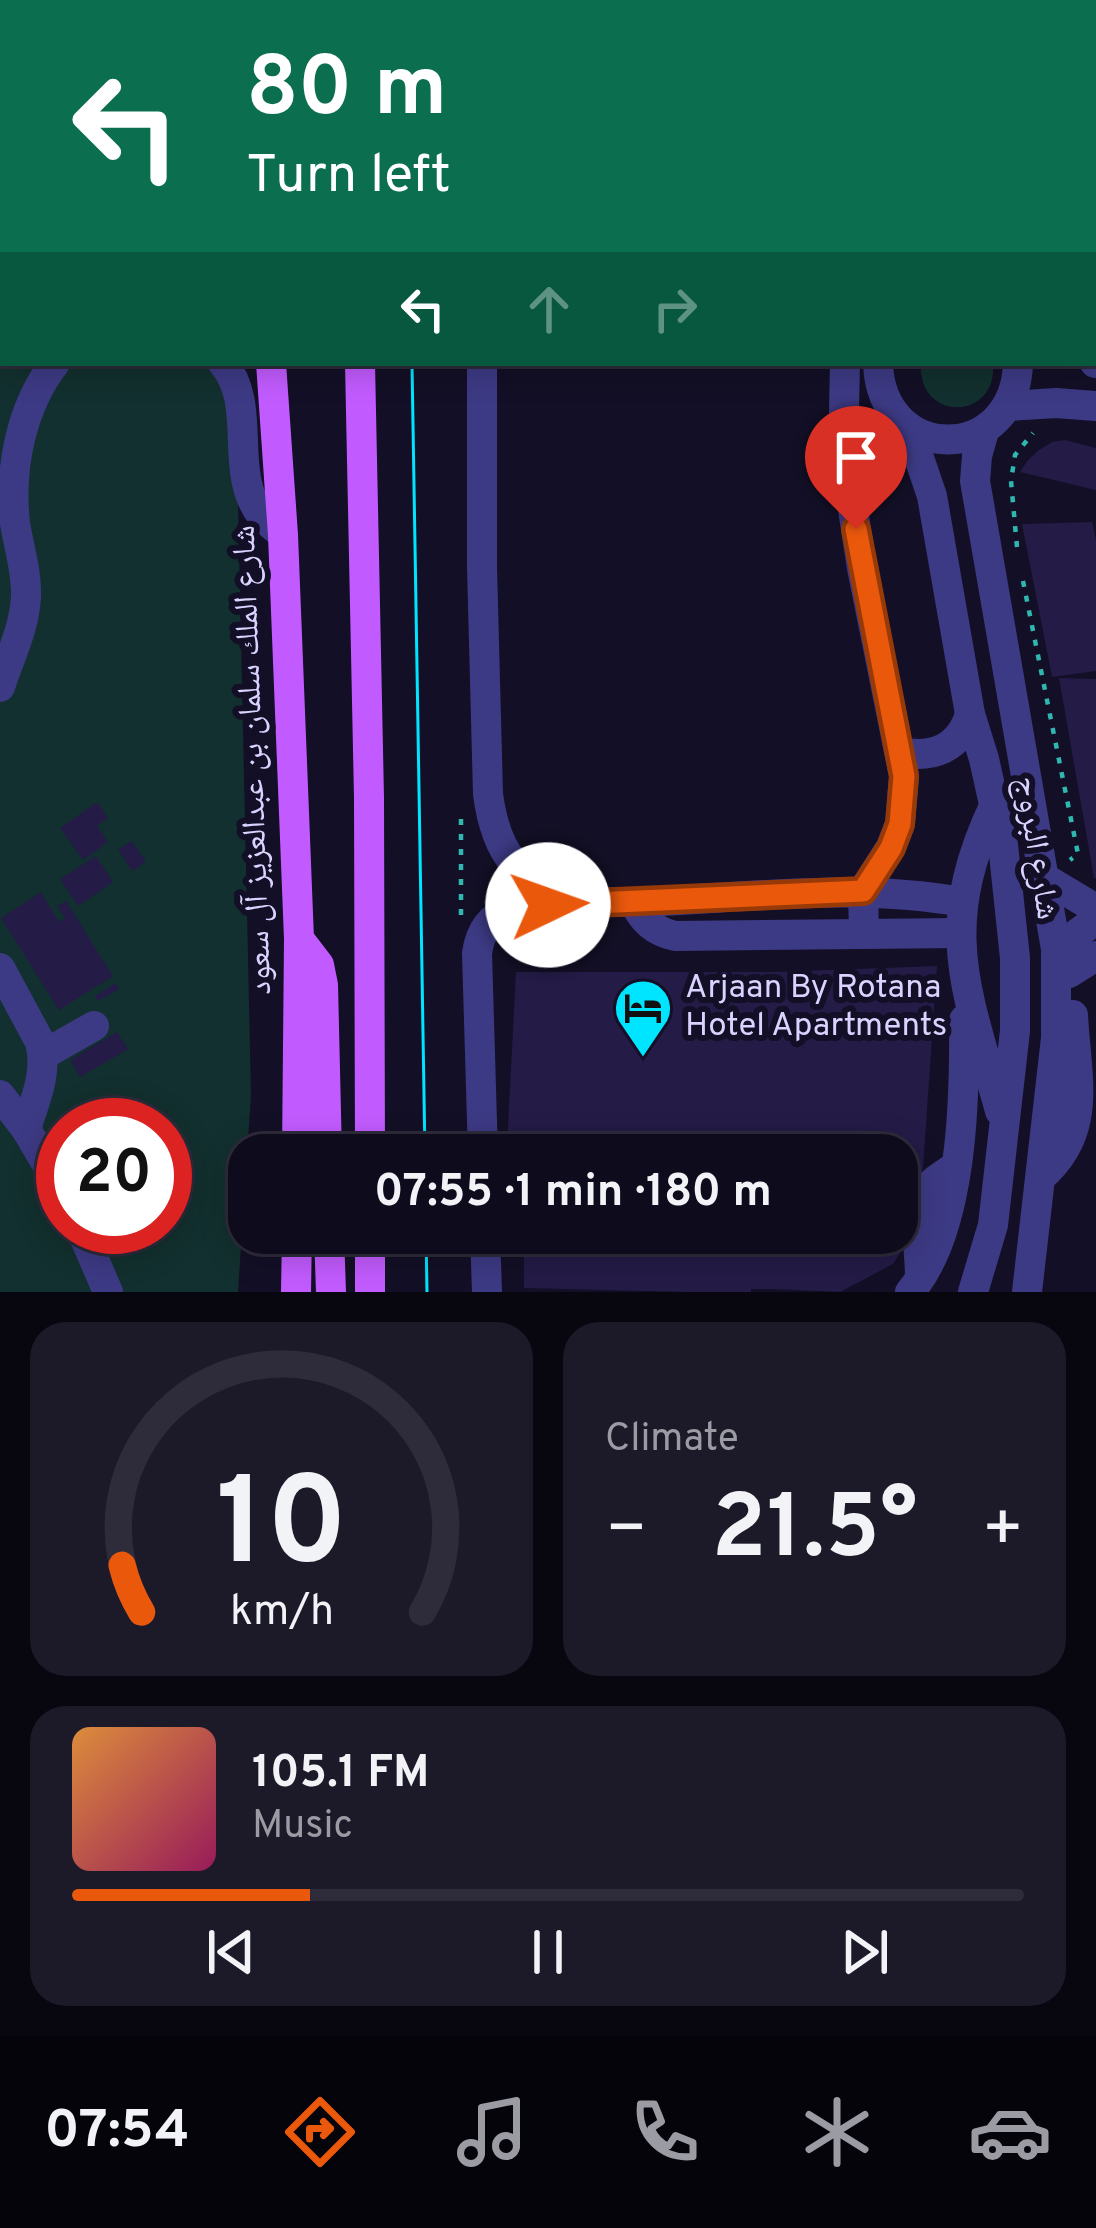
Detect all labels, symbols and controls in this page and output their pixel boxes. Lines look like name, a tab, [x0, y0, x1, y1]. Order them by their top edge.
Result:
text: 80 m	[246, 39, 447, 145]
icon: left	[48, 48, 204, 204]
text: Turn left	[246, 143, 451, 212]
icon: left	[390, 276, 456, 342]
icon: ahead	[516, 276, 582, 342]
icon: right	[642, 276, 708, 342]
pin	[805, 406, 907, 529]
icon: arrive	[823, 424, 889, 490]
street label: شارع الملك سلمان بن عبدالعزيز آل سعود	[225, 524, 283, 996]
street label: شارع البروج	[1003, 773, 1067, 923]
position arrow	[485, 842, 611, 968]
place label: Arjaan By Rotana Hotel Apartments	[685, 968, 947, 1048]
hotel icon: Arjaan By Rotana Hotel Apartments	[612, 977, 674, 1059]
speed limit sign: 20	[36, 1098, 192, 1254]
text: 07:55 · 1 min · 180 m	[374, 1165, 772, 1222]
text: Climate	[605, 1416, 739, 1465]
text: 10	[216, 1451, 347, 1609]
text: 21.5°	[712, 1476, 917, 1589]
text: −	[605, 1491, 648, 1574]
text: +	[981, 1491, 1024, 1574]
text: km/h	[229, 1586, 334, 1640]
text: 105.1 FM	[252, 1746, 430, 1803]
text: Music	[252, 1803, 353, 1852]
icon: previous	[198, 1919, 264, 1985]
icon: pause	[515, 1919, 581, 1985]
icon: next	[832, 1919, 898, 1985]
icon: directions	[278, 2090, 362, 2174]
icon: music	[450, 2090, 534, 2174]
icon: phone	[623, 2090, 707, 2174]
icon: climate	[795, 2090, 879, 2174]
icon: car	[968, 2090, 1052, 2174]
text: 07:54	[44, 2098, 190, 2167]

